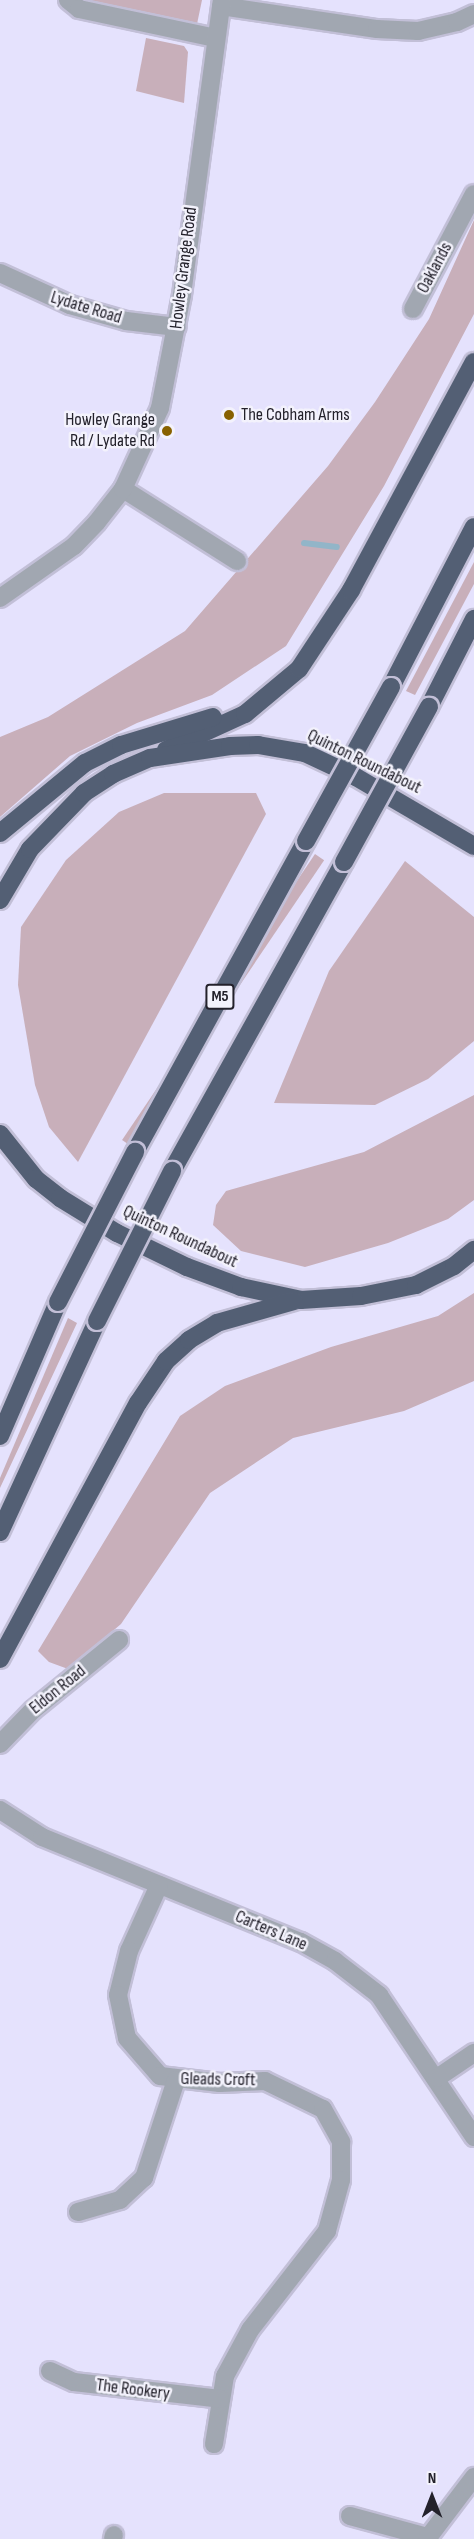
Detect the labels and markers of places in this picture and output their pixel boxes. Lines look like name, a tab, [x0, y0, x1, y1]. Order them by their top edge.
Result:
place label: The Cobham Arms	[241, 404, 350, 426]
marker: The Cobham Arms	[222, 408, 236, 422]
place label: Howley Grange Rd / Lydate Rd	[65, 410, 155, 452]
marker: Howley Grange Rd / Lydate Rd	[160, 424, 174, 438]

